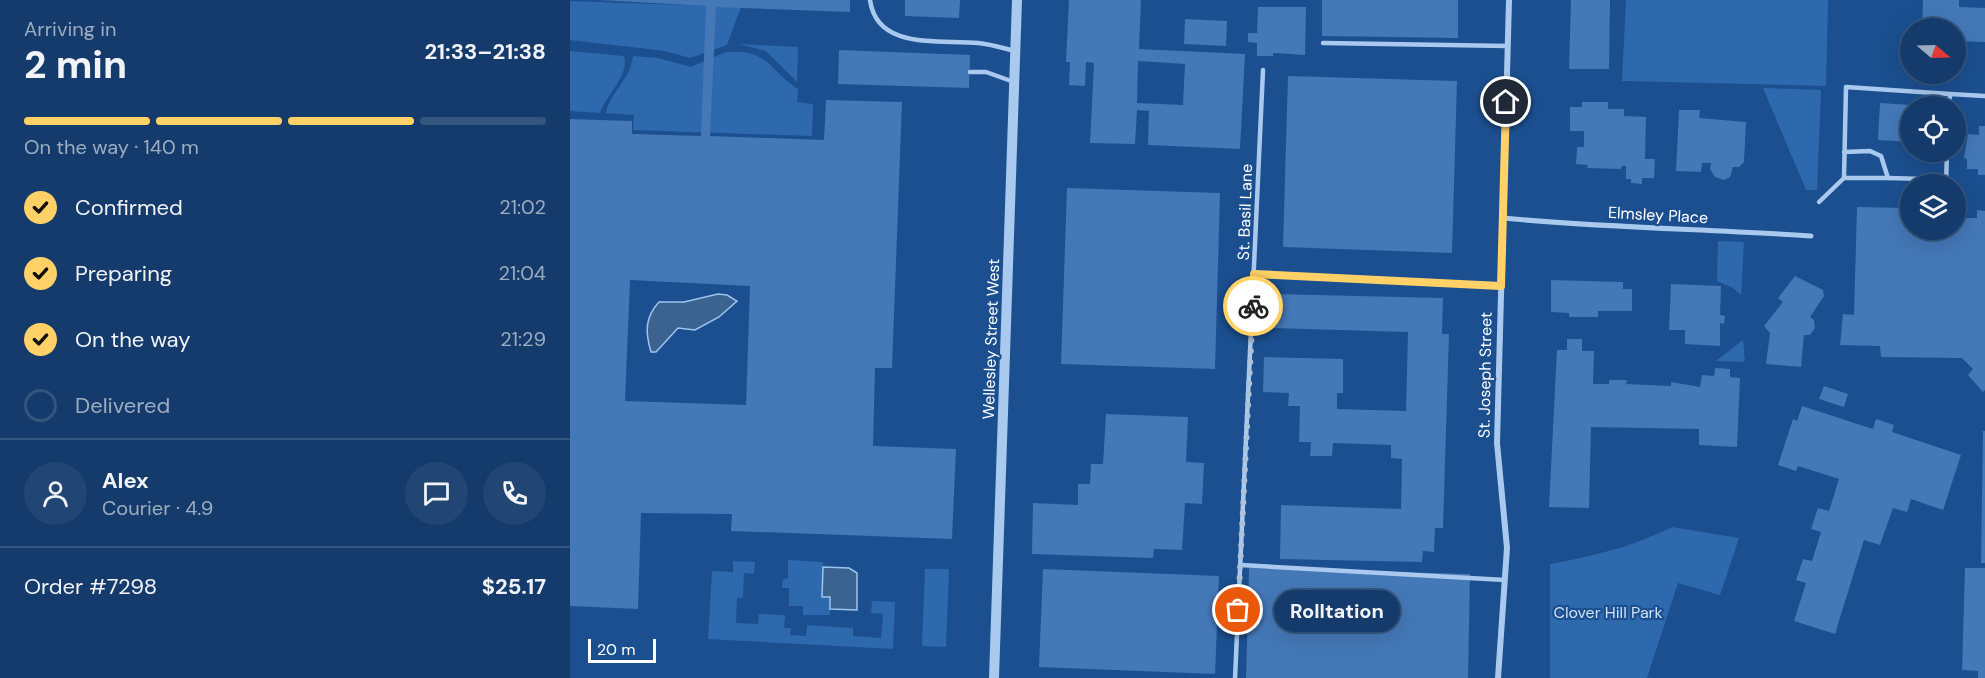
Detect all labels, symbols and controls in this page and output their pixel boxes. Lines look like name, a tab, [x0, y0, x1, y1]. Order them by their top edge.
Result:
text: Arriving in	[24, 16, 116, 42]
north arrow	[1900, 18, 1966, 84]
map controls	[1900, 18, 1966, 240]
text: 21:33–21:38	[424, 37, 546, 66]
text: 2 min	[24, 39, 127, 90]
pin	[1480, 76, 1531, 127]
icon: home	[1489, 85, 1522, 118]
button: locate	[1900, 96, 1966, 162]
text: On the way · 140 m	[24, 134, 199, 160]
street label: St. Basil Lane	[1233, 163, 1257, 261]
button: layers	[1900, 174, 1966, 240]
icon: check	[24, 191, 57, 224]
text: Confirmed	[75, 193, 183, 222]
text: 21:02	[499, 194, 546, 220]
street label: Elmsley Place	[1607, 202, 1709, 228]
icon: check	[24, 257, 57, 290]
street label: Wellesley Street West	[978, 258, 1004, 420]
text: Preparing	[75, 259, 172, 288]
text: 21:04	[498, 260, 546, 286]
courier	[1223, 276, 1283, 336]
icon: bike	[1237, 290, 1270, 323]
street label: St. Joseph Street	[1473, 312, 1497, 438]
icon: check	[24, 323, 57, 356]
text: On the way	[75, 325, 190, 354]
text: 21:29	[500, 326, 546, 352]
text: Delivered	[75, 391, 170, 420]
button: person	[24, 462, 87, 525]
button: chat	[405, 462, 468, 525]
button: phone	[483, 462, 546, 525]
text: Alex	[102, 466, 149, 495]
text: Courier · 4.9	[102, 495, 213, 521]
text: Order #7298	[24, 572, 157, 601]
text: $25.17	[482, 572, 546, 601]
pin	[1212, 584, 1263, 635]
callout: Rolltation	[1274, 589, 1400, 631]
icon: bag	[1221, 593, 1254, 626]
text: Rolltation	[1290, 598, 1384, 624]
park label: Clover Hill Park	[1553, 602, 1663, 623]
scale bar	[588, 636, 656, 664]
text: 20 m	[597, 639, 636, 660]

